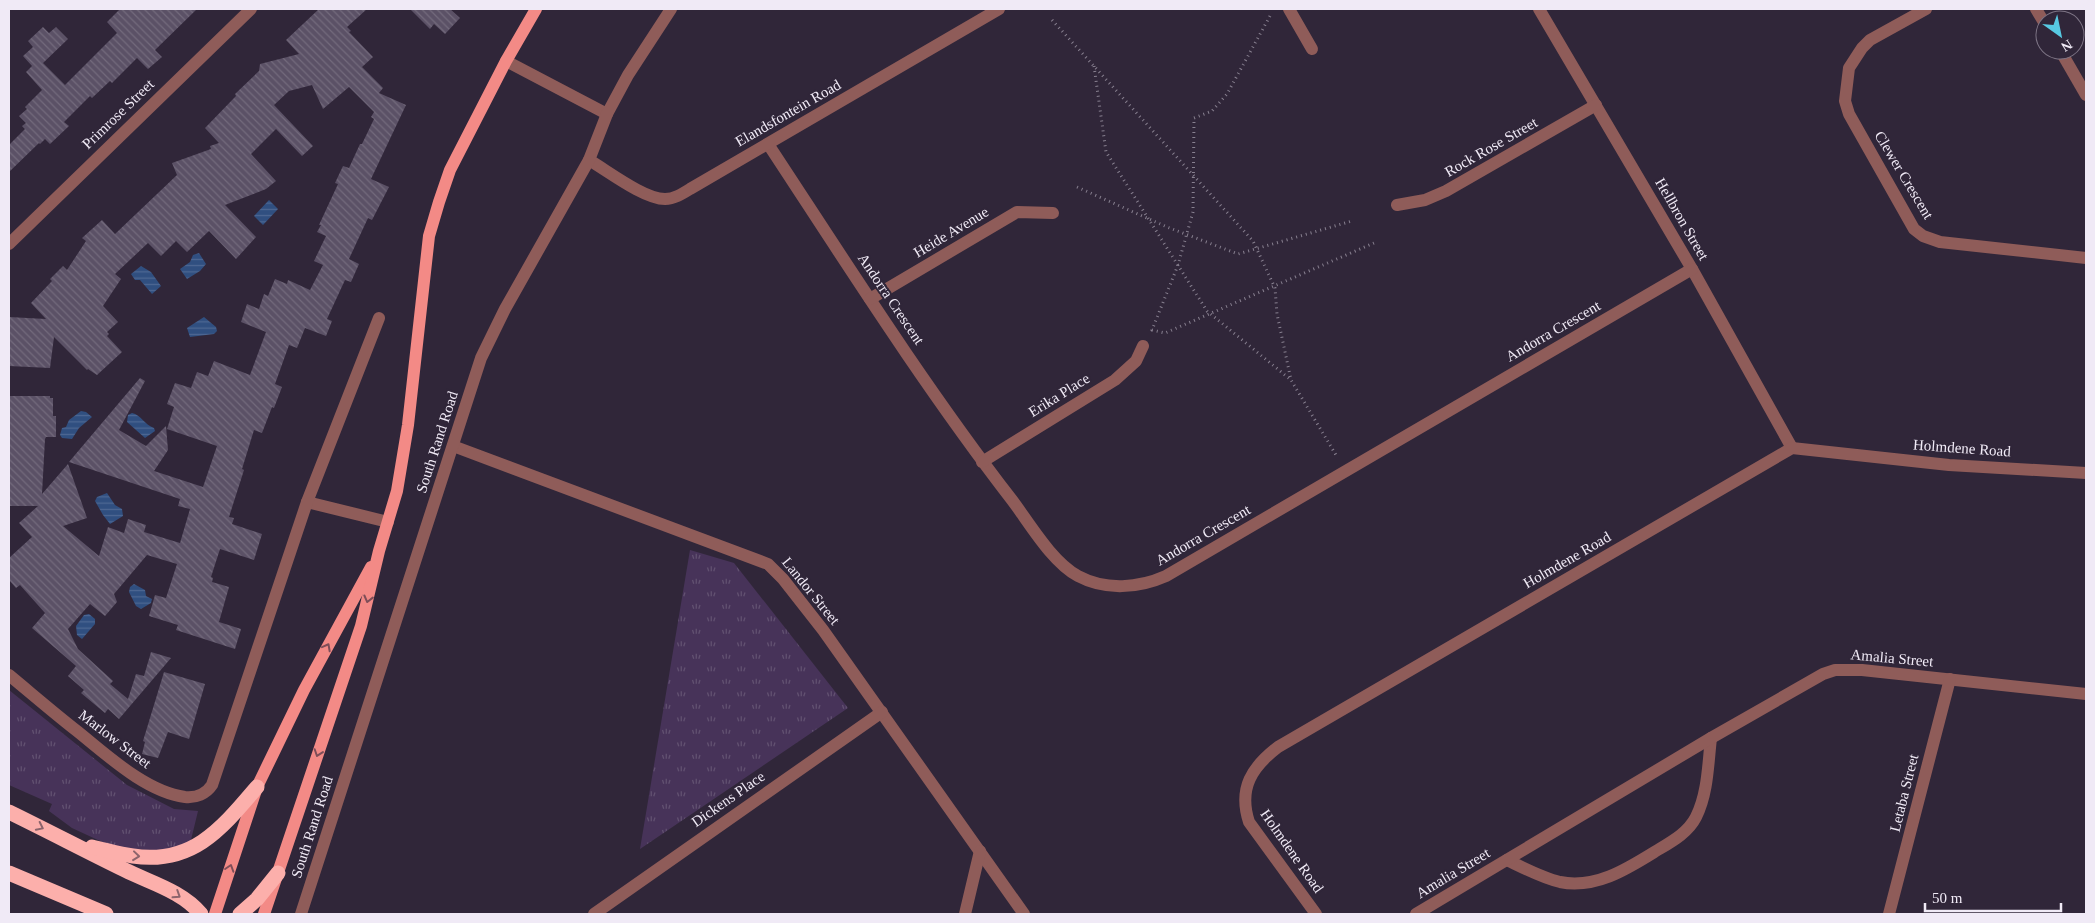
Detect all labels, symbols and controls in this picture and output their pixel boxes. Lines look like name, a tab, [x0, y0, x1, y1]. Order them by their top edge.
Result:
north arrow	[2035, 10, 2085, 60]
text: N	[2058, 36, 2075, 55]
street label: Primrose Street	[79, 75, 158, 152]
street label: Elandsfontein Road	[733, 76, 844, 150]
street label: Rock Rose Street	[1442, 114, 1541, 180]
street label: Clewer Crescent	[1872, 128, 1937, 222]
street label: Hellbron Street	[1652, 175, 1712, 264]
street label: Heide Avenue	[911, 203, 992, 261]
street label: Andorra Crescent	[855, 250, 928, 348]
street label: Andorra Crescent	[1503, 297, 1604, 364]
street label: Erika Place	[1026, 370, 1093, 420]
street label: South Rand Road	[413, 389, 461, 495]
street label: Holmdene Road	[1913, 437, 2012, 459]
street label: Andorra Crescent	[1153, 501, 1254, 568]
street label: Holmdene Road	[1521, 528, 1614, 591]
street label: Landor Street	[779, 554, 844, 629]
one-way arrow	[363, 594, 373, 602]
one-way arrow	[321, 643, 331, 652]
street label: Amalia Street	[1850, 646, 1935, 670]
street label: Marlow Street	[76, 707, 155, 772]
one-way arrow	[314, 749, 324, 757]
street label: Letaba Street	[1887, 752, 1922, 834]
street label: Dickens Place	[688, 768, 768, 830]
street label: South Rand Road	[288, 774, 336, 880]
street label: Holmdene Road	[1257, 806, 1327, 896]
one-way arrow	[35, 821, 44, 832]
street label: Amalia Street	[1413, 844, 1493, 901]
one-way arrow	[132, 850, 140, 861]
one-way arrow	[225, 864, 235, 873]
scale bar	[1925, 880, 2061, 912]
one-way arrow	[172, 889, 181, 899]
text: 50 m	[1932, 890, 1963, 906]

